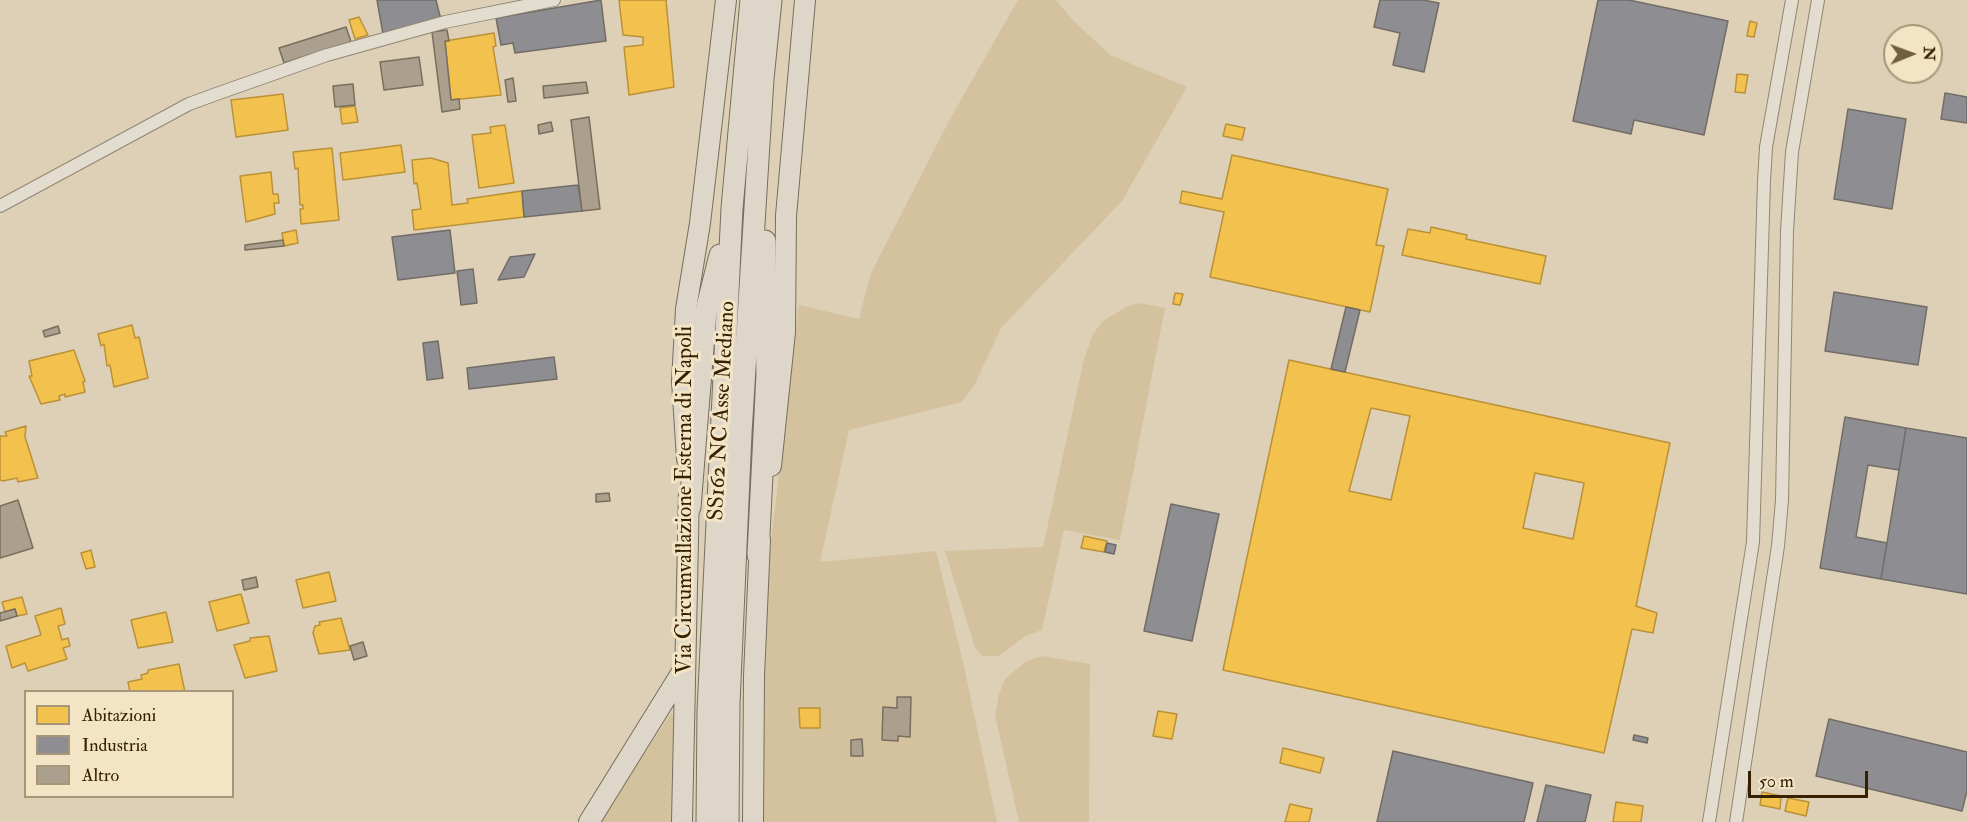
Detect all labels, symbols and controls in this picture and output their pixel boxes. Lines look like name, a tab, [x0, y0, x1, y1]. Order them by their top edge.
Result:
north arrow	[1883, 24, 1943, 84]
text: N	[1919, 46, 1939, 61]
street label: SS162 NC Asse Mediano	[704, 301, 742, 521]
street label: Via Circumvallazione Esterna di Napoli	[673, 326, 699, 674]
legend	[24, 690, 234, 798]
text: Abitazioni	[82, 704, 156, 727]
text: Industria	[82, 734, 148, 757]
scale bar	[1751, 759, 1871, 797]
text: Altro	[82, 764, 119, 787]
text: 50 m	[1759, 770, 1794, 793]

